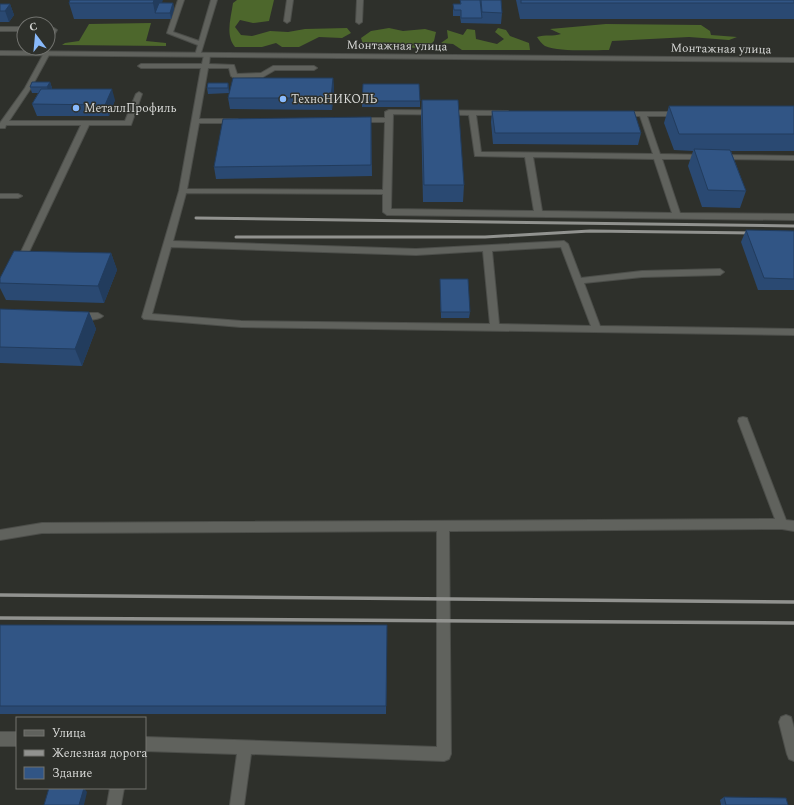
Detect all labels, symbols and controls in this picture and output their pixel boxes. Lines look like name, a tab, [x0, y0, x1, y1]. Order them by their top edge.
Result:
north arrow	[16, 16, 56, 56]
text: С	[27, 18, 40, 36]
street label: Монтажная улица	[346, 36, 448, 56]
street label: Монтажная улица	[670, 39, 772, 59]
place label: ТехноНИКОЛЬ	[291, 90, 377, 109]
marker: ТехноНИКОЛЬ	[278, 94, 288, 104]
place label: МеталлПрофиль	[84, 99, 177, 118]
marker: МеталлПрофиль	[71, 103, 81, 113]
legend	[16, 717, 146, 789]
text: Улица	[52, 724, 86, 743]
text: Железная дорога	[52, 744, 147, 763]
text: Здание	[52, 764, 92, 783]

